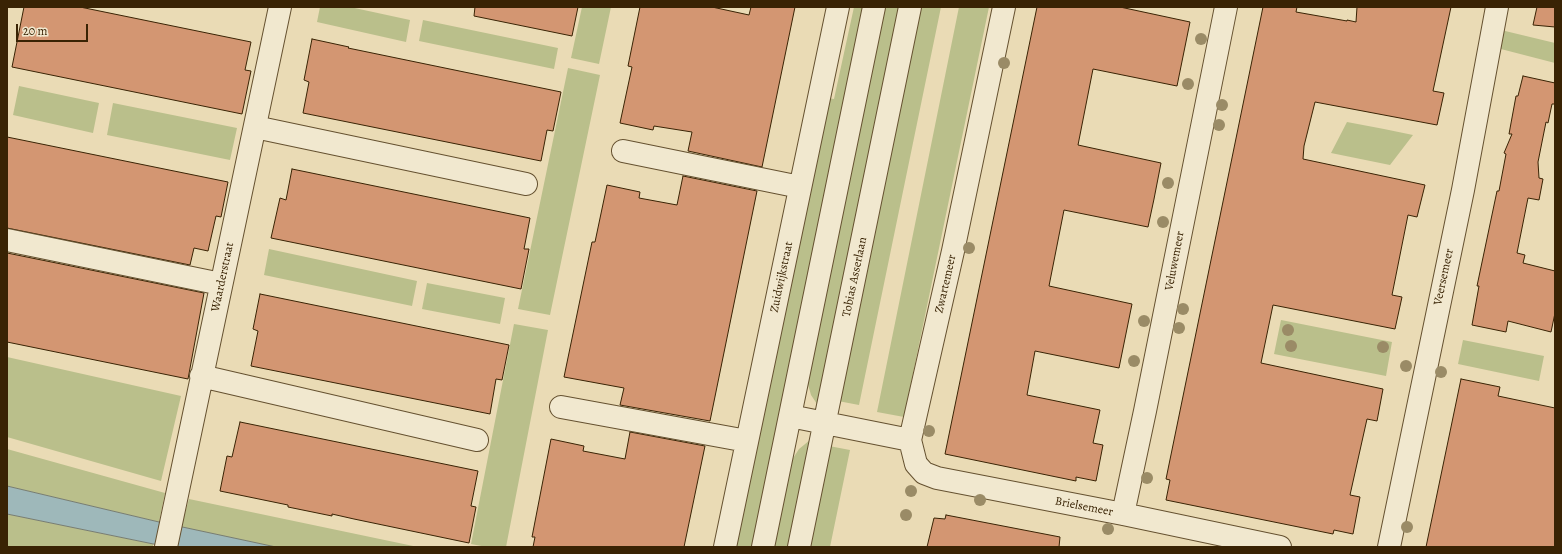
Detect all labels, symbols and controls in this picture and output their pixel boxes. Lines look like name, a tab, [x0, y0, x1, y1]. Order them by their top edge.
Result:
scale bar	[18, 16, 90, 42]
text: 20 m	[23, 23, 47, 39]
street label: Veluwemeer	[1162, 230, 1188, 292]
street label: Tobias Asserlaan	[839, 236, 871, 318]
street label: Zuidwijkstraat	[767, 240, 797, 314]
street label: Waarderstraat	[209, 241, 237, 313]
street label: Veersemeer	[1431, 247, 1457, 307]
street label: Zwartemeer	[932, 253, 960, 315]
street label: Brielsemeer	[1054, 494, 1114, 520]

